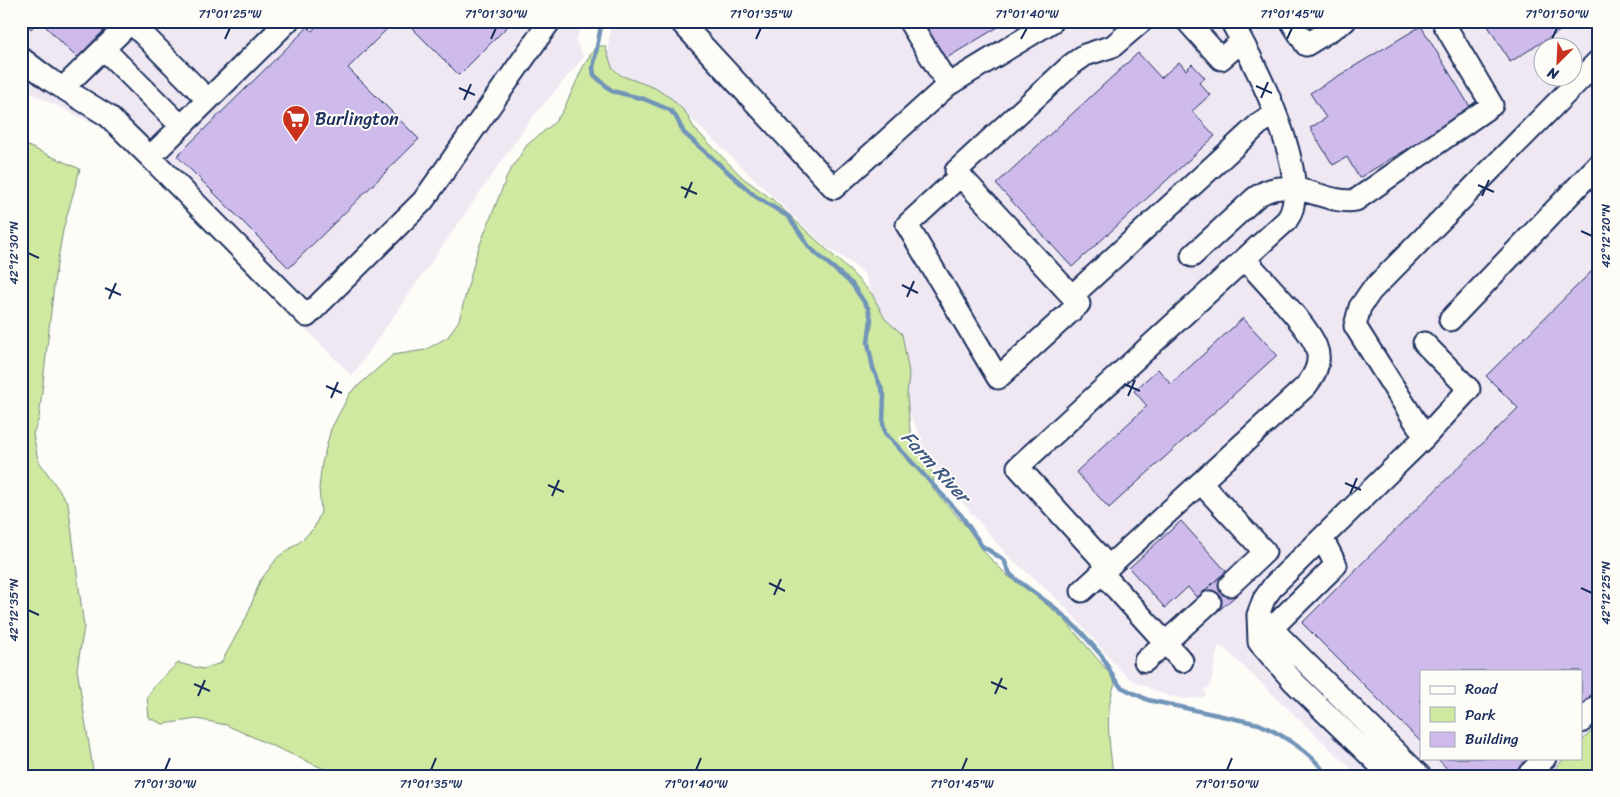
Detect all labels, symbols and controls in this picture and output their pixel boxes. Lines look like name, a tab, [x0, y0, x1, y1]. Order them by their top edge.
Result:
text: 71°01'25"W	[199, 3, 262, 25]
text: 71°01'30"W	[465, 3, 528, 25]
text: 71°01'35"W	[730, 3, 793, 25]
text: 71°01'40"W	[995, 3, 1060, 25]
text: 71°01'45"W	[1260, 3, 1324, 25]
text: 71°01'50"W	[1525, 3, 1589, 25]
north arrow	[1532, 38, 1582, 88]
text: N	[1543, 60, 1563, 87]
place label: Burlington	[315, 103, 399, 135]
supermarket icon: Burlington	[281, 104, 311, 143]
text: 42°12'20"N	[1595, 203, 1617, 268]
text: 42°12'30"N	[3, 221, 25, 285]
water label: Farm River	[893, 422, 981, 513]
text: 42°12'25"N	[1595, 560, 1617, 625]
text: 42°12'35"N	[3, 578, 25, 642]
legend	[1420, 670, 1582, 760]
text: Road	[1465, 676, 1498, 702]
text: Park	[1465, 702, 1496, 728]
text: Building	[1465, 726, 1519, 752]
text: 71°01'30"W	[134, 773, 197, 795]
text: 71°01'35"W	[400, 773, 463, 795]
text: 71°01'40"W	[664, 773, 729, 795]
text: 71°01'45"W	[930, 773, 994, 795]
text: 71°01'50"W	[1195, 773, 1259, 795]

